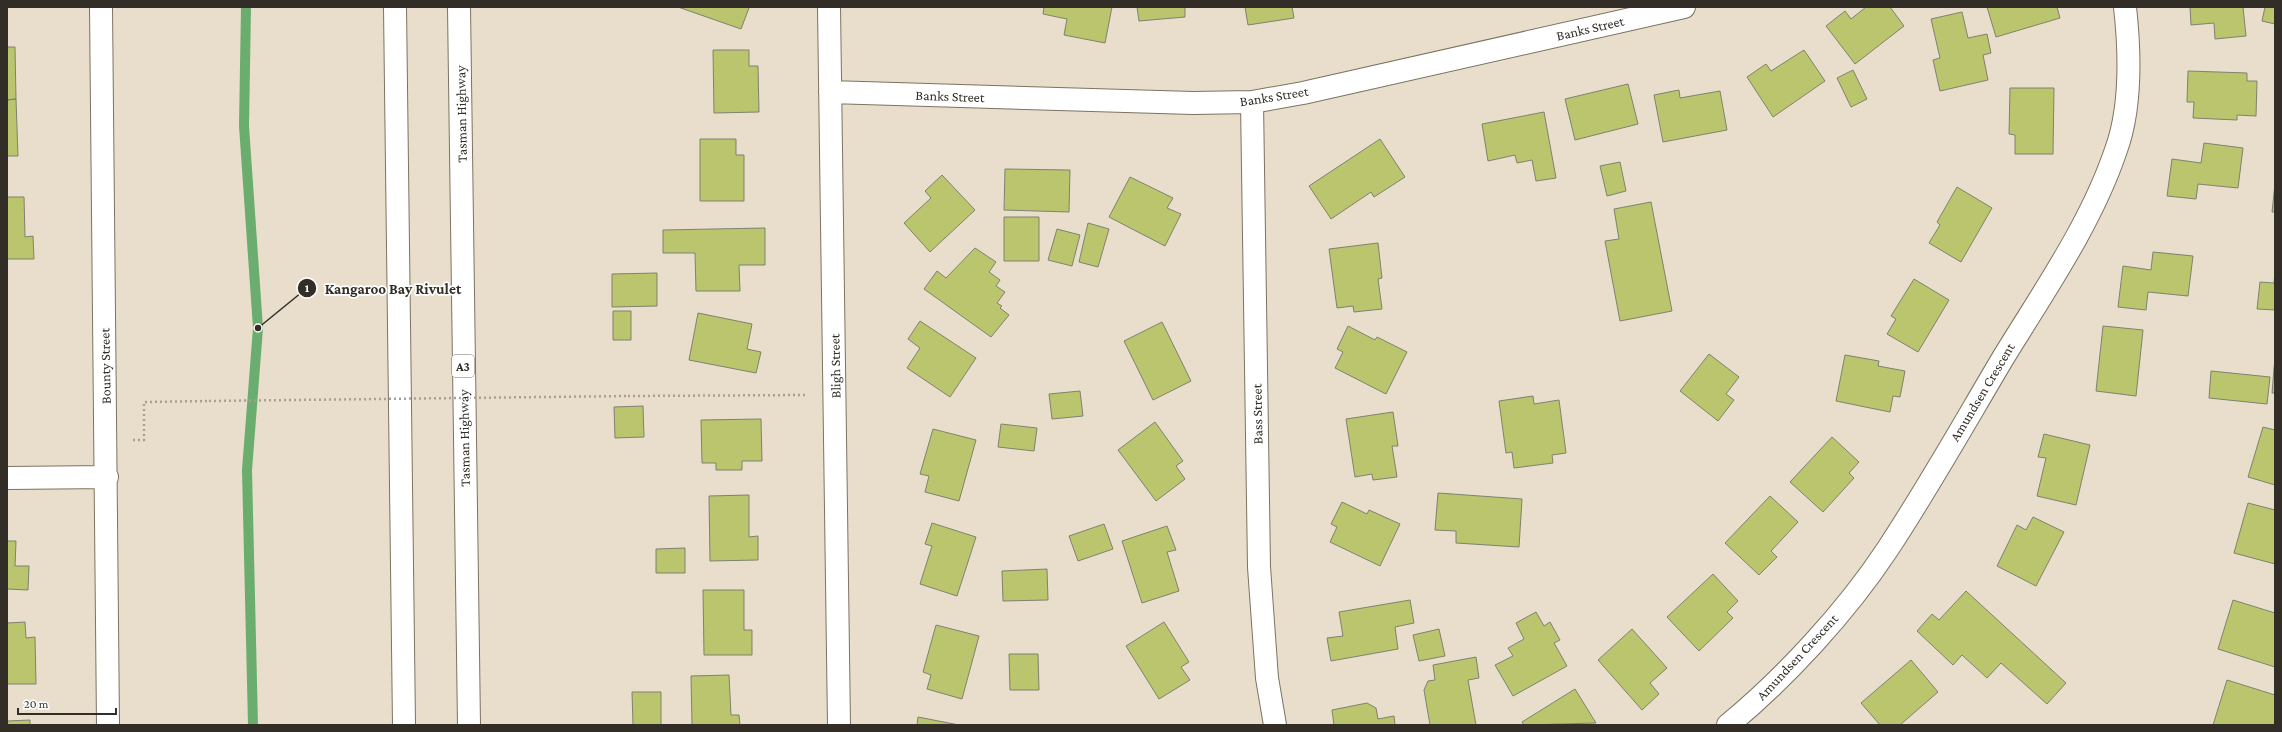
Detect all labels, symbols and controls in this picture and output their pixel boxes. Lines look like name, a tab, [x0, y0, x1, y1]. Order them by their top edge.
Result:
street label: Banks Street	[1554, 12, 1626, 44]
street label: Tasman Highway	[452, 65, 470, 163]
street label: Banks Street	[1239, 83, 1310, 109]
street label: Banks Street	[915, 87, 985, 105]
callout: Kangaroo Bay Rivulet	[297, 275, 469, 302]
text: 1	[305, 281, 310, 295]
text: Kangaroo Bay Rivulet	[325, 281, 462, 297]
street label: Bounty Street	[96, 328, 114, 404]
street label: Bligh Street	[826, 333, 844, 398]
street label: Amundsen Crescent	[1946, 340, 2018, 444]
road number: A3	[452, 355, 474, 377]
street label: Bass Street	[1248, 383, 1266, 444]
street label: Tasman Highway	[455, 389, 473, 487]
street label: Amundsen Crescent	[1753, 610, 1841, 703]
scale bar	[18, 690, 116, 716]
text: 20 m	[24, 697, 49, 711]

